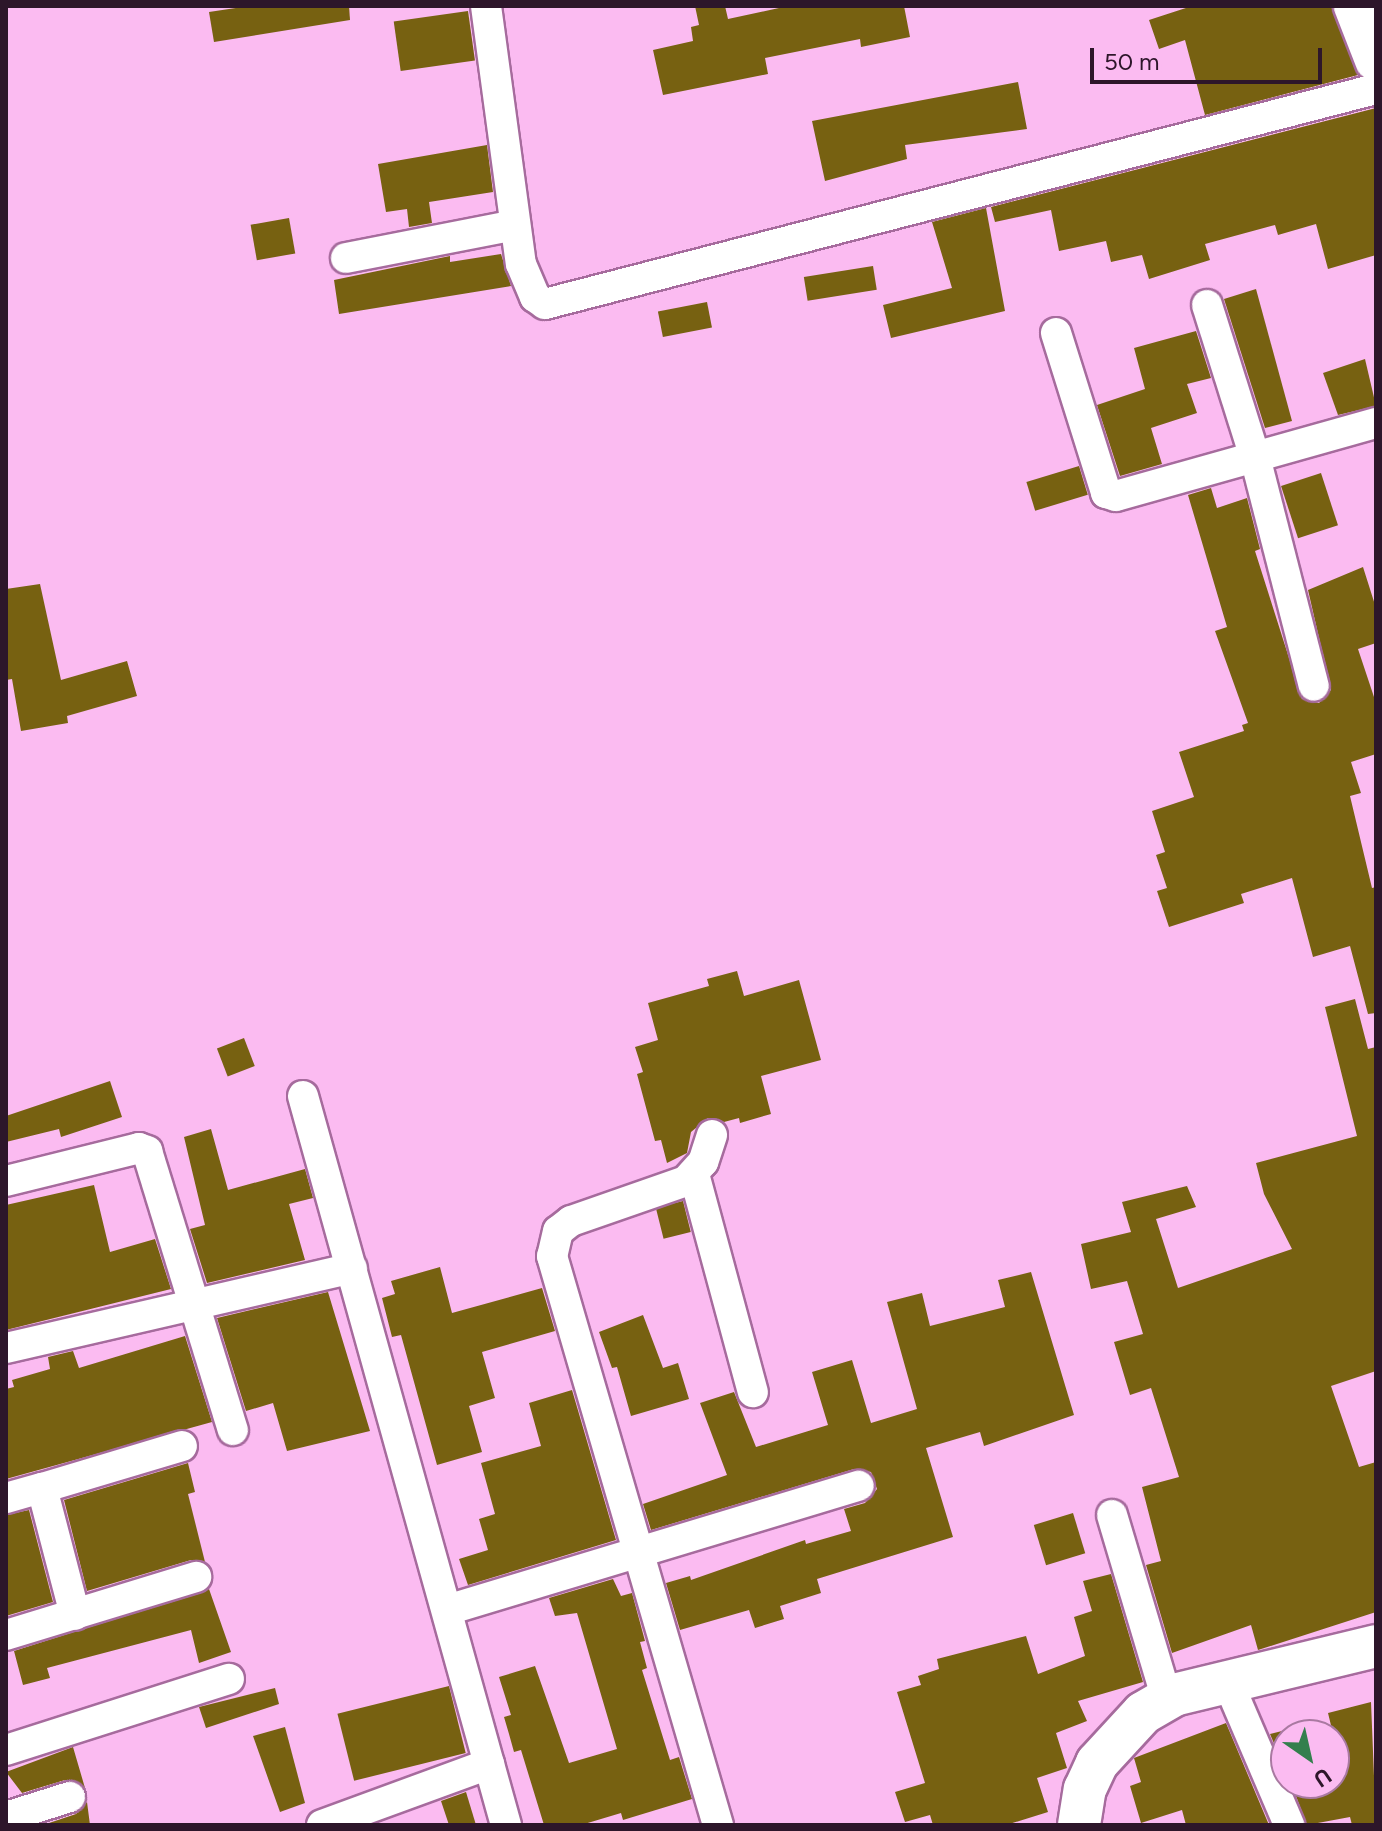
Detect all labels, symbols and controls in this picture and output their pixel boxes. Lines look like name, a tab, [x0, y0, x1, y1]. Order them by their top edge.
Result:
scale bar	[1094, 32, 1326, 82]
text: 50 m	[1104, 47, 1160, 76]
north arrow	[1270, 1719, 1350, 1799]
text: U	[1309, 1762, 1337, 1793]

